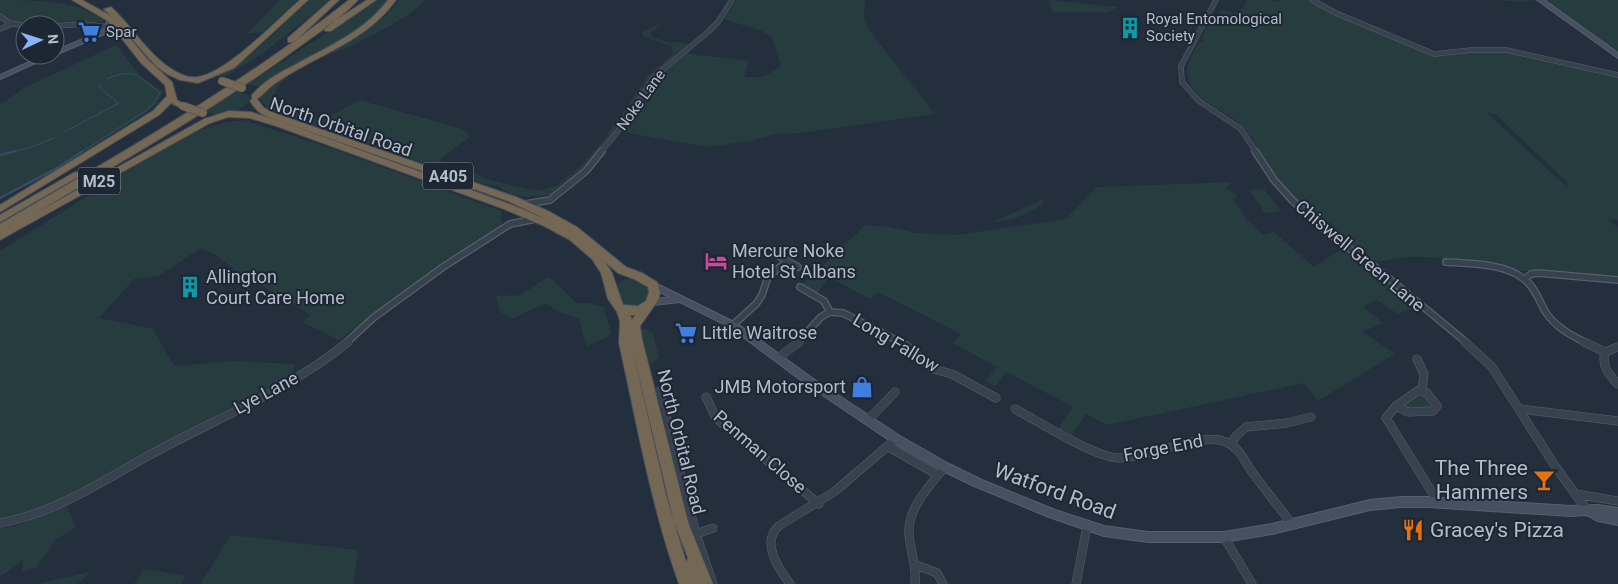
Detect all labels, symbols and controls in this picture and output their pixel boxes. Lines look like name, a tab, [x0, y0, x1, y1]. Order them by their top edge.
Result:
place label: Royal Entomological Society	[1146, 10, 1282, 45]
north arrow	[15, 15, 65, 65]
building icon: Royal Entomological Society	[1117, 15, 1143, 41]
supermarket icon: Spar	[76, 19, 102, 45]
place label: Spar	[106, 23, 137, 41]
text: N	[45, 34, 61, 45]
street label: Noke Lane	[613, 66, 669, 134]
street label: North Orbital Road	[267, 92, 415, 161]
road number: A405	[423, 162, 473, 190]
road number: M25	[78, 168, 120, 195]
street label: Chiswell Green Lane	[1291, 195, 1429, 316]
place label: Mercure Noke Hotel St Albans	[732, 240, 856, 282]
hotel icon: Mercure Noke Hotel St Albans	[703, 248, 729, 274]
place label: Allington Court Care Home	[206, 266, 345, 308]
building icon: Allington Court Care Home	[177, 274, 203, 300]
street label: Long Fallow	[850, 309, 943, 377]
supermarket icon: Little Waitrose	[673, 320, 699, 346]
place label: Little Waitrose	[702, 322, 817, 343]
street label: Lye Lane	[230, 367, 302, 418]
street label: North Orbital Road	[653, 367, 710, 517]
shop icon: JMB Motorsport	[849, 374, 875, 400]
place label: JMB Motorsport	[715, 376, 846, 397]
street label: Penman Close	[710, 406, 811, 498]
street label: Forge End	[1121, 430, 1204, 465]
place label: The Three Hammers	[1435, 456, 1528, 504]
street label: Watford Road	[991, 458, 1119, 524]
bar icon: The Three Hammers	[1531, 467, 1557, 493]
restaurant icon: Gracey's Pizza	[1400, 517, 1426, 543]
place label: Gracey's Pizza	[1430, 518, 1564, 542]

